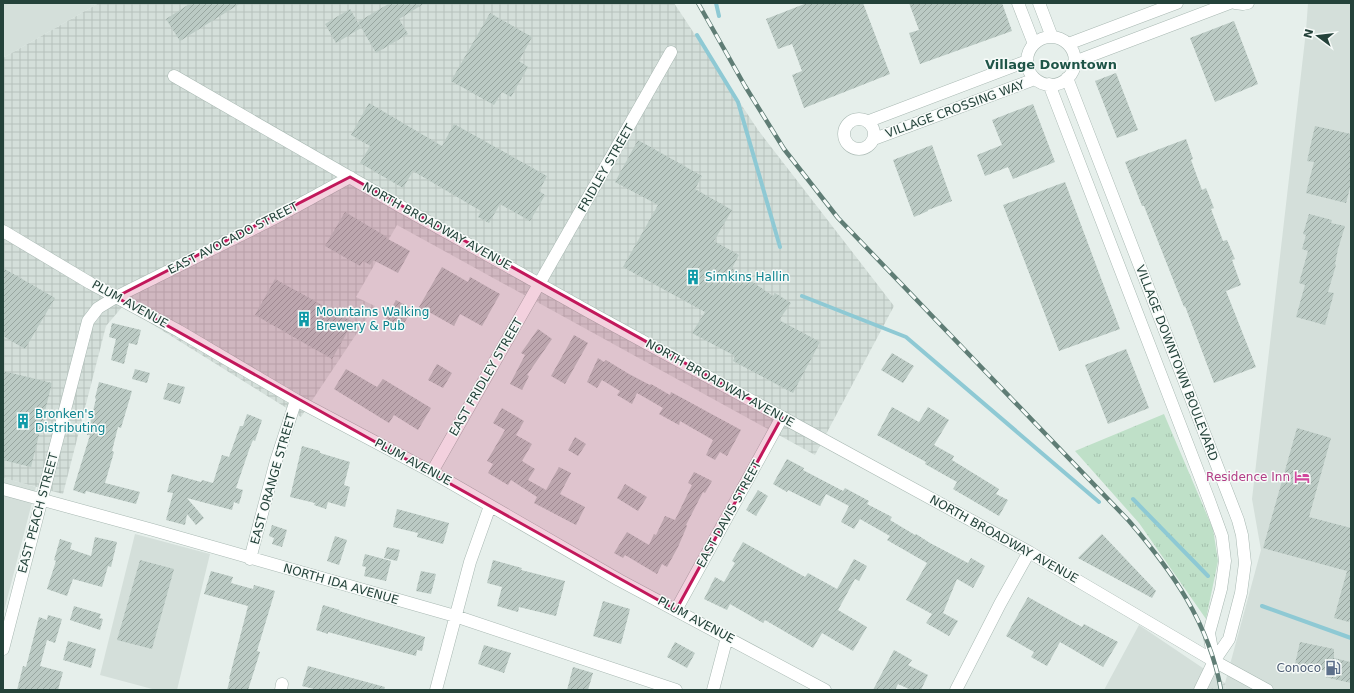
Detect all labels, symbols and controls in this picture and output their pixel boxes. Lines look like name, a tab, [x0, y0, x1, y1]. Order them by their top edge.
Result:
north arrow	[1298, 16, 1338, 56]
text: N	[1301, 27, 1316, 40]
district label: Village Downtown	[985, 57, 1117, 72]
street label: VILLAGE CROSSING WAY	[884, 77, 1027, 141]
street label: FRIDLEY STREET	[575, 121, 637, 214]
street label: NORTH BROADWAY AVENUE	[360, 179, 514, 273]
street label: EAST AVOCADO STREET	[166, 199, 301, 277]
street label: VILLAGE DOWNTOWN BOULEVARD	[1133, 263, 1221, 463]
building icon: Simkins Hallin	[684, 268, 702, 286]
place label: Simkins Hallin	[705, 270, 790, 284]
street label: PLUM AVENUE	[89, 277, 171, 331]
place label: Mountains Walking Brewery & Pub	[316, 305, 429, 333]
building icon: Mountains Walking Brewery & Pub	[295, 310, 313, 328]
street label: EAST FRIDLEY STREET	[446, 315, 526, 438]
street label: NORTH BROADWAY AVENUE	[643, 336, 797, 430]
place label: Bronken's Distributing	[35, 407, 105, 435]
street label: EAST ORANGE STREET	[248, 411, 299, 546]
building icon: Bronken's Distributing	[14, 412, 32, 430]
street label: PLUM AVENUE	[372, 436, 454, 488]
street label: EAST PEACH STREET	[15, 450, 61, 575]
street label: EAST DAVIS STREET	[694, 458, 765, 570]
hotel icon: Residence Inn	[1293, 468, 1311, 486]
place label: Residence Inn	[1206, 470, 1290, 484]
street label: NORTH BROADWAY AVENUE	[927, 492, 1081, 586]
street label: NORTH IDA AVENUE	[282, 561, 400, 607]
street label: PLUM AVENUE	[655, 594, 737, 646]
fuel station icon: Conoco	[1324, 659, 1342, 677]
place label: Conoco	[1276, 661, 1321, 675]

